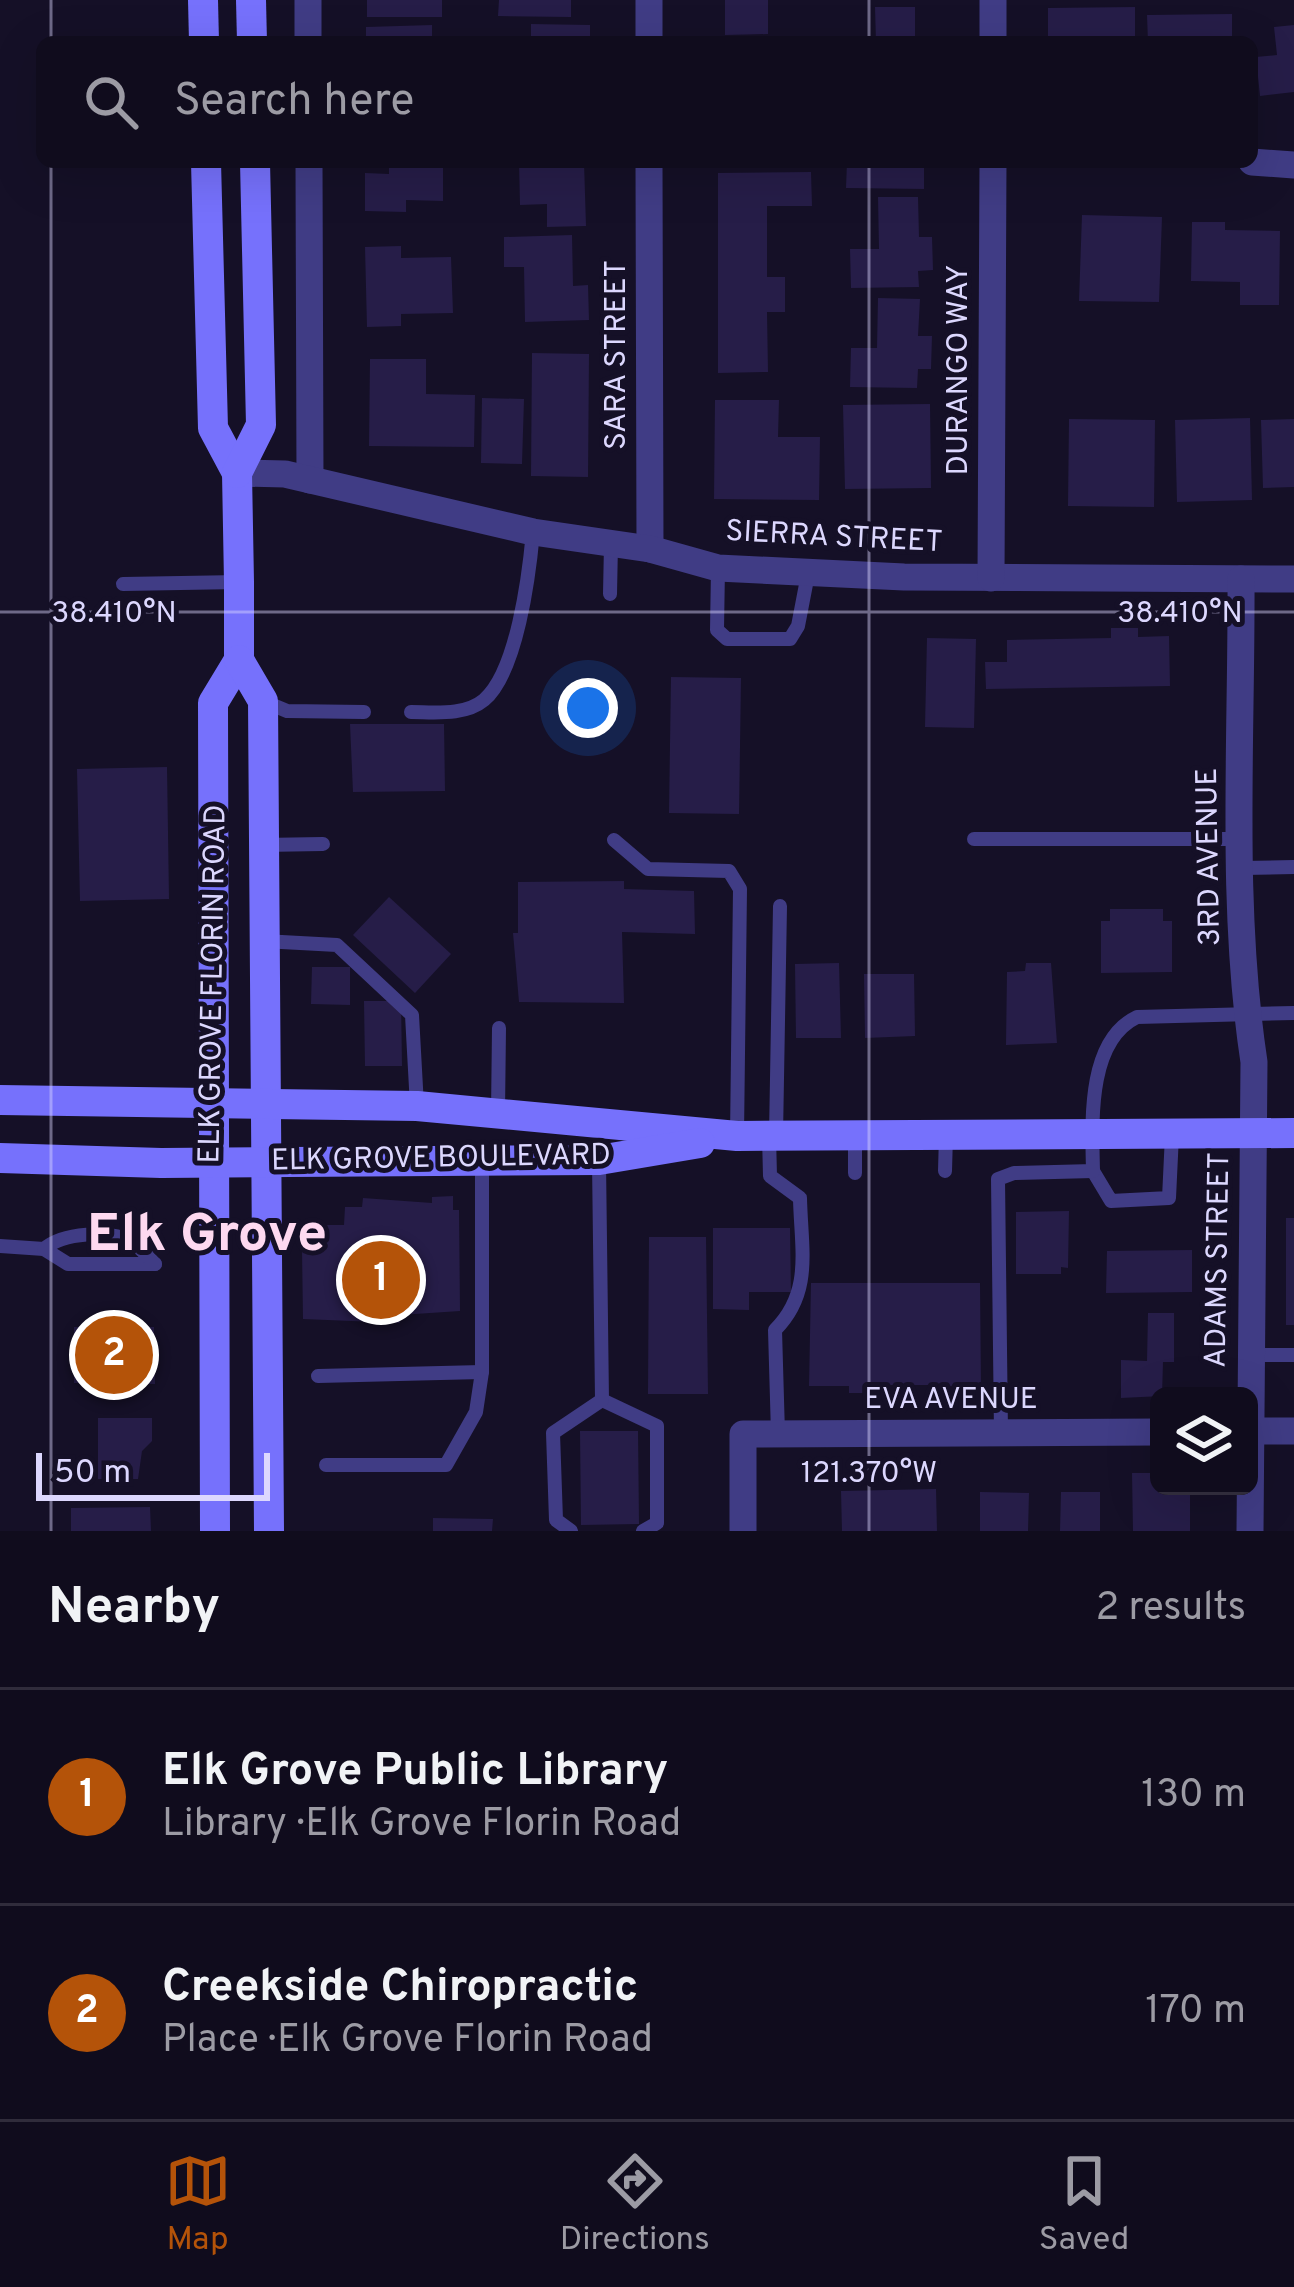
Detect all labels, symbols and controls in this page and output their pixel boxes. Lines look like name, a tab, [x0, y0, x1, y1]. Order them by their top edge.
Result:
search box	[36, 36, 1258, 168]
icon: search	[78, 69, 144, 135]
text: Search here	[174, 74, 414, 131]
street label: SARA STREET	[599, 260, 636, 450]
street label: DURANGO WAY	[941, 264, 978, 476]
street label: SIERRA STREET	[724, 514, 944, 562]
text: 38.410°N	[51, 596, 177, 633]
text: 38.410°N	[1117, 596, 1243, 633]
your location	[558, 678, 618, 738]
street label: 3RD AVENUE	[1190, 767, 1230, 947]
street label: ELK GROVE FLORIN ROAD	[192, 804, 236, 1164]
street label: ELK GROVE BOULEVARD	[271, 1138, 611, 1180]
street label: ADAMS STREET	[1199, 1152, 1239, 1368]
district label: Elk Grove	[87, 1202, 327, 1271]
pin: 1	[342, 1235, 420, 1325]
pin: 2	[75, 1310, 153, 1400]
street label: EVA AVENUE	[864, 1382, 1038, 1419]
map controls	[1150, 1387, 1258, 1495]
button: layers	[1150, 1387, 1258, 1495]
scale bar	[36, 1447, 270, 1500]
text: 50 m	[54, 1453, 131, 1495]
text: 121.370°W	[801, 1456, 937, 1493]
text: Nearby	[48, 1577, 220, 1642]
text: 2 results	[1095, 1585, 1246, 1634]
text: Elk Grove Public Library	[162, 1744, 668, 1801]
text: 1	[79, 1772, 95, 1821]
text: 130 m	[1141, 1772, 1246, 1821]
text: Library · Elk Grove Florin Road	[162, 1801, 681, 1850]
text: Creekside Chiropractic	[162, 1960, 638, 2017]
text: 2	[75, 1988, 99, 2037]
text: 170 m	[1145, 1988, 1246, 2037]
text: Place · Elk Grove Florin Road	[162, 2017, 653, 2066]
tab: Map	[165, 2148, 231, 2262]
tab: Directions	[560, 2148, 710, 2262]
tab: Saved	[1039, 2148, 1129, 2262]

